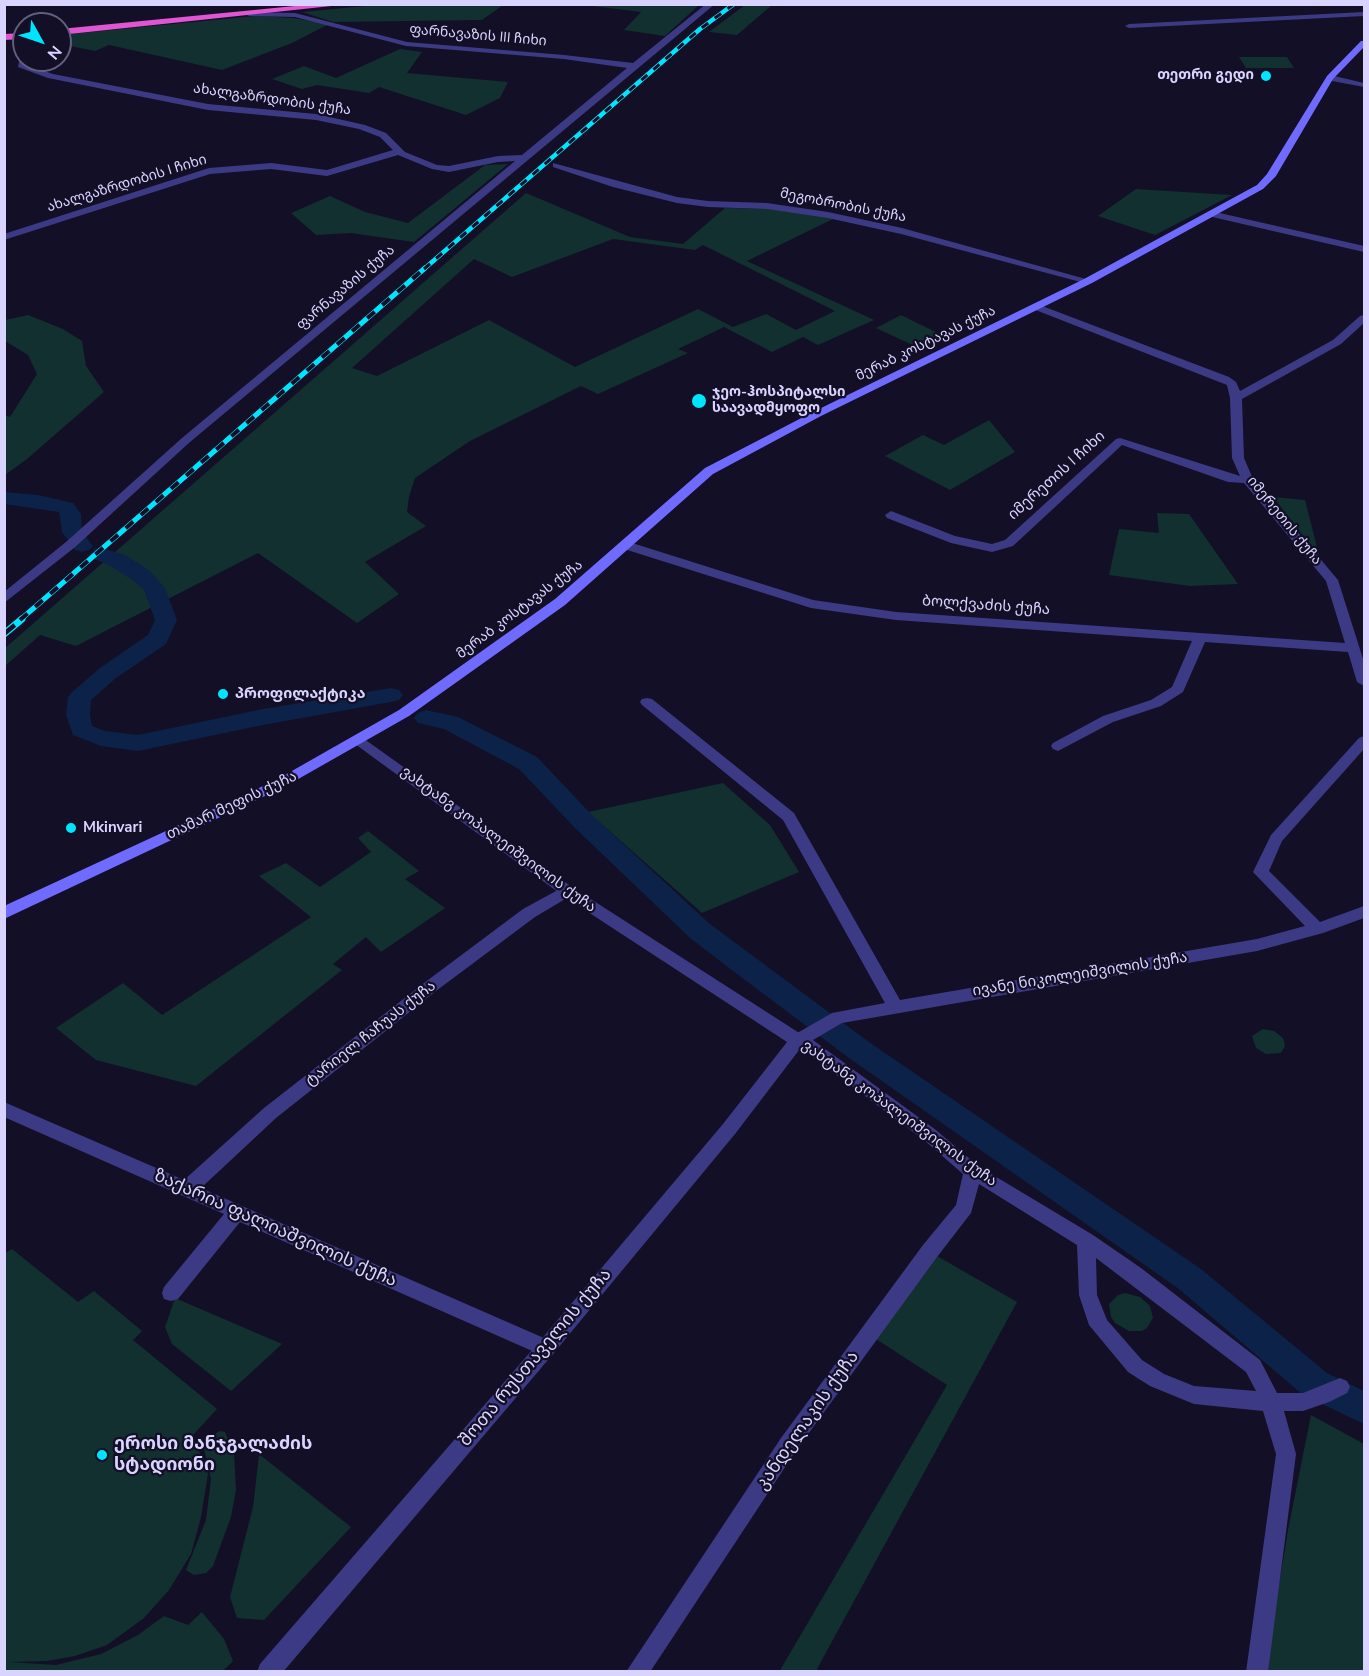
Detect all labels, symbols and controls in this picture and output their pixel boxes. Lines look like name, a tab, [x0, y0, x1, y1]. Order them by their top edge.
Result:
north arrow	[12, 12, 72, 72]
street label: ფარნავაზის III ჩიხი	[409, 22, 547, 50]
text: N	[42, 41, 67, 64]
place label: თეთრი გედი	[1157, 68, 1254, 84]
marker: თეთრი გედი	[1259, 69, 1273, 83]
street label: ახალგაზრდობის ქუჩა	[192, 81, 352, 119]
street label: ახალგაზრდობის I ჩიხი	[45, 152, 209, 216]
street label: მეგობრობის ქუჩა	[779, 186, 907, 226]
street label: ფარნავაზის ქუჩა	[293, 242, 399, 334]
street label: მერაბ კოსტავას ქუჩა	[853, 303, 999, 385]
place label: ჯეო-ჰოსპიტალსი საავადმყოფო	[712, 385, 846, 418]
marker: ჯეო-ჰოსპიტალსი საავადმყოფო	[690, 392, 708, 410]
street label: იმერეთის I ჩიხი	[1005, 428, 1109, 524]
street label: იმერეთის ქუჩა	[1243, 473, 1325, 569]
street label: მერაბ კოსტავას ქუჩა	[454, 557, 586, 663]
street label: ბოლქვაძის ქუჩა	[921, 593, 1051, 619]
place label: პროფილაქტიკა	[235, 685, 365, 703]
marker: პროფილაქტიკა	[216, 687, 230, 701]
street label: ვახტანგ კოპალეიშვილის ქუჩა	[397, 763, 599, 917]
street label: თამარ მეფის ქუჩა	[164, 768, 300, 844]
place label: Mkinvari	[83, 819, 142, 837]
marker: Mkinvari	[64, 821, 78, 835]
street label: ივანე ნიკოლეიშვილის ქუჩა	[971, 949, 1189, 1001]
street label: ტარიელ ჩაჩუას ქუჩა	[302, 978, 440, 1090]
street label: ვახტანგ კოპალეიშვილის ქუჩა	[798, 1037, 1000, 1191]
street label: ზაქარია ფალიაშვილის ქუჩა	[150, 1165, 400, 1293]
street label: შოთა რუსთაველის ქუჩა	[455, 1265, 617, 1451]
street label: კანდელაკის ქუჩა	[752, 1347, 864, 1495]
place label: ეროსი მანჯგალაძის სტადიონი	[114, 1434, 312, 1476]
marker: ეროსი მანჯგალაძის სტადიონი	[95, 1448, 109, 1462]

